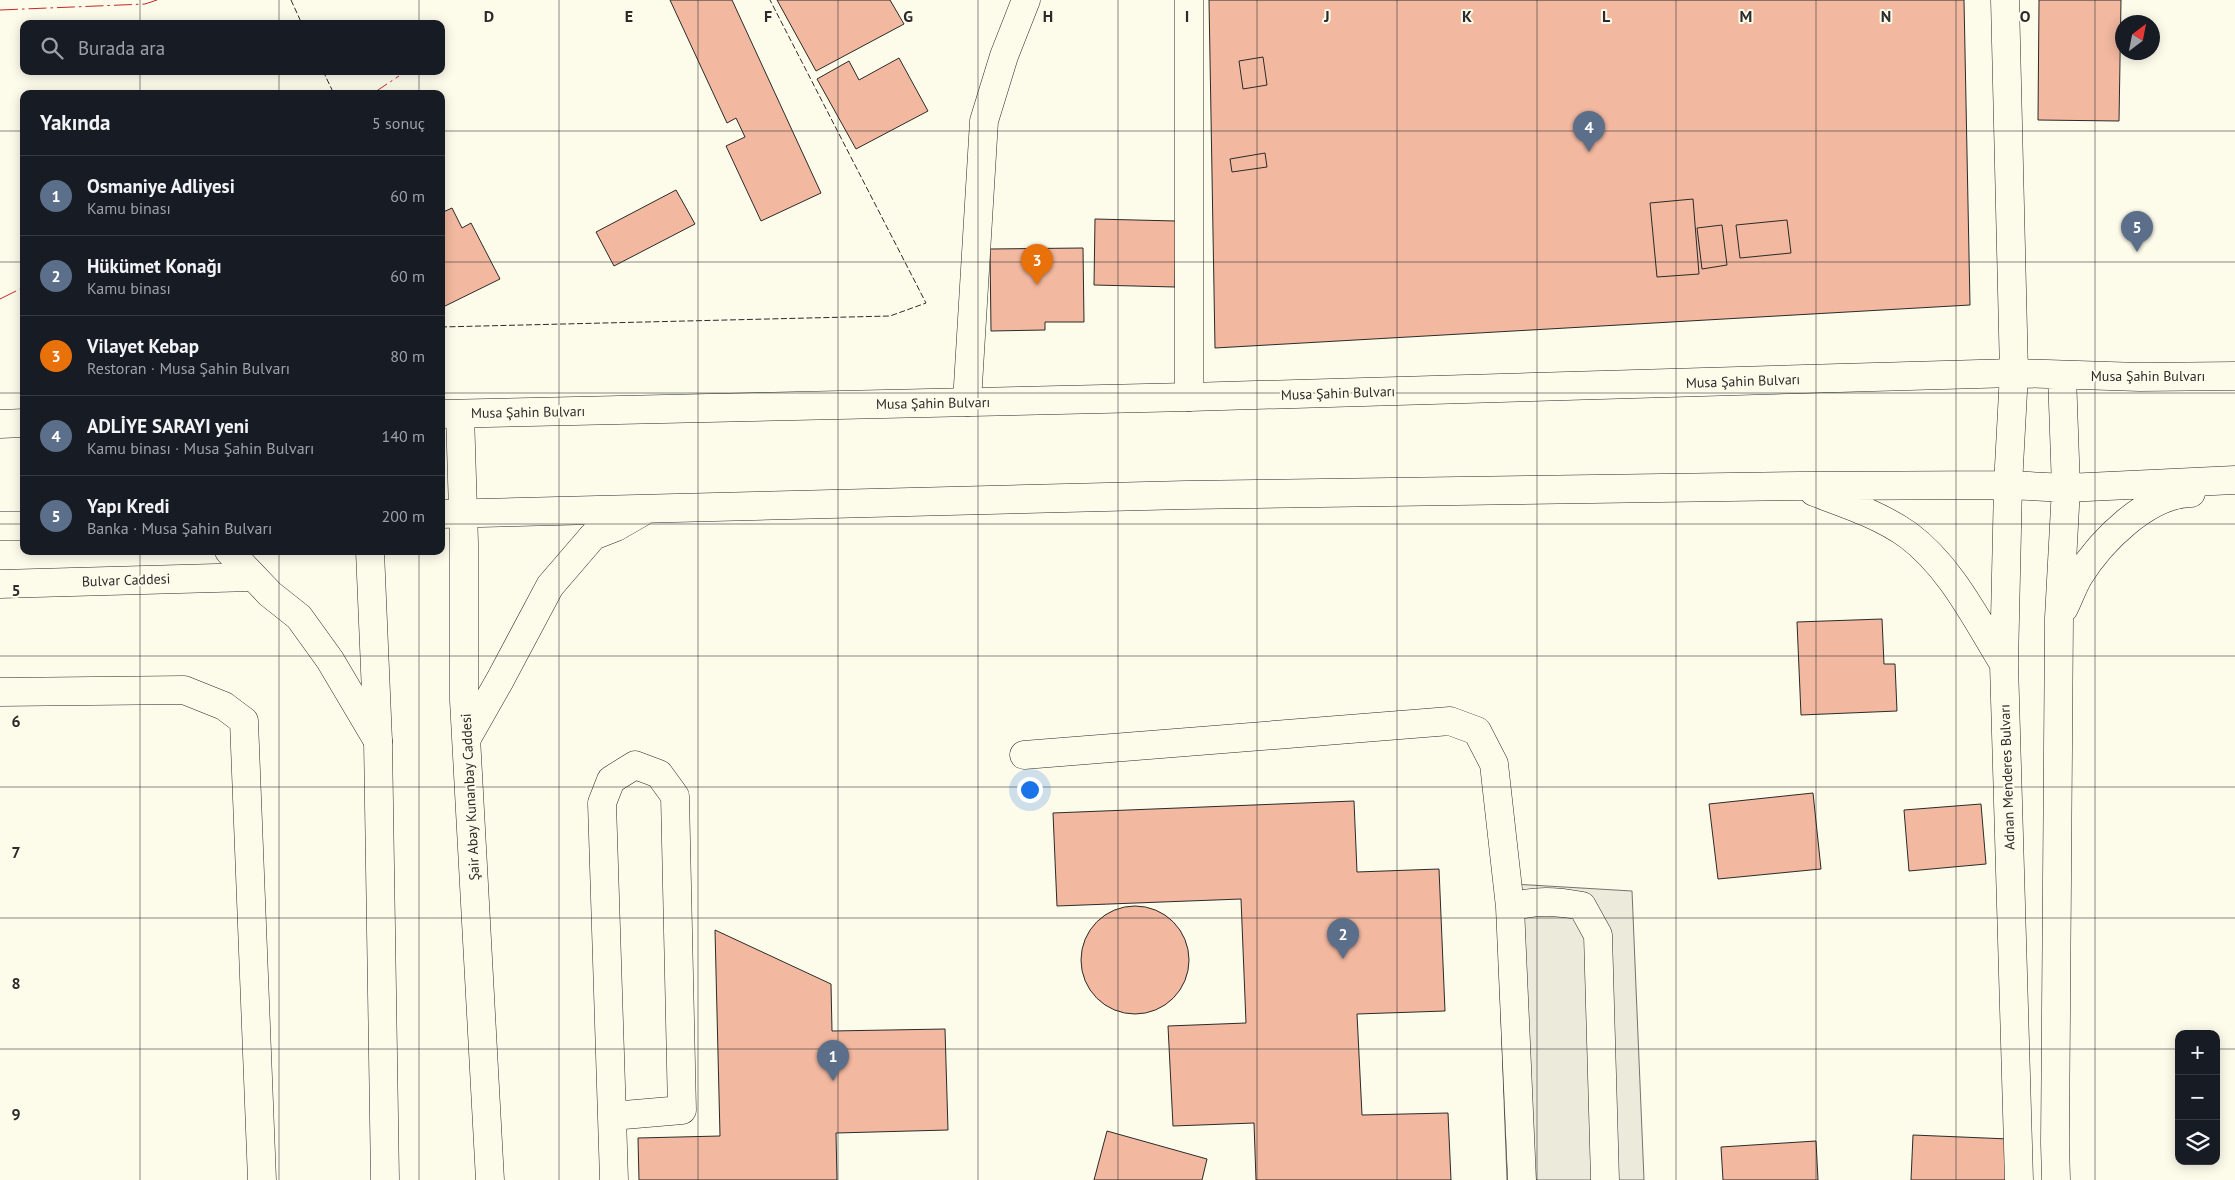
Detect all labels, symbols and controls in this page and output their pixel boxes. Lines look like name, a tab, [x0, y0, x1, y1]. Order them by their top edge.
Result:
text: D	[484, 6, 494, 26]
text: E	[625, 6, 633, 26]
text: F	[764, 6, 772, 26]
text: G	[903, 6, 913, 26]
text: H	[1043, 6, 1053, 26]
text: I	[1185, 6, 1189, 26]
text: J	[1323, 6, 1330, 26]
text: K	[1462, 6, 1472, 26]
text: L	[1602, 6, 1611, 26]
text: M	[1740, 6, 1752, 26]
text: N	[1881, 6, 1891, 26]
text: O	[2020, 6, 2031, 26]
north arrow	[2115, 15, 2160, 60]
search box	[20, 20, 445, 75]
icon: search	[38, 34, 66, 62]
text: Burada ara	[78, 36, 165, 60]
text: Yakında	[40, 109, 110, 136]
pin: 4	[1573, 111, 1605, 152]
text: 5 sonuç	[372, 113, 425, 133]
text: Osmaniye Adliyesi	[87, 174, 235, 198]
text: 1	[51, 186, 61, 206]
text: 60 m	[390, 186, 425, 206]
text: Kamu binası	[87, 198, 171, 218]
pin: 5	[2121, 211, 2153, 252]
pin: 3	[1021, 244, 1053, 285]
text: Hükümet Konağı	[87, 254, 222, 278]
text: 2	[51, 266, 61, 286]
text: 60 m	[390, 266, 425, 286]
text: Kamu binası	[87, 278, 171, 298]
text: Vilayet Kebap	[87, 334, 199, 358]
text: 3	[51, 346, 61, 366]
text: 80 m	[390, 346, 425, 366]
text: Restoran · Musa Şahin Bulvarı	[87, 358, 290, 378]
street label: Musa Şahin Bulvarı	[2091, 367, 2205, 385]
street label: Musa Şahin Bulvarı	[1686, 370, 1800, 392]
street label: Musa Şahin Bulvarı	[1281, 382, 1395, 404]
street label: Musa Şahin Bulvarı	[876, 393, 990, 413]
street label: Musa Şahin Bulvarı	[471, 402, 585, 422]
text: ADLİYE SARAYI yeni	[87, 414, 249, 438]
text: 4	[51, 426, 61, 446]
text: 140 m	[382, 426, 425, 446]
text: Kamu binası · Musa Şahin Bulvarı	[87, 438, 314, 458]
text: Yapı Kredi	[87, 494, 170, 518]
text: 5	[51, 506, 61, 526]
text: 200 m	[382, 506, 425, 526]
text: Banka · Musa Şahin Bulvarı	[87, 518, 272, 538]
street label: Bulvar Caddesi	[81, 569, 171, 591]
text: 5	[11, 580, 21, 600]
street label: Adnan Menderes Bulvarı	[1995, 704, 2019, 850]
text: 6	[11, 711, 21, 731]
street label: Şair Abay Kunanbay Caddesi	[457, 713, 483, 881]
your location	[1017, 777, 1043, 803]
text: 7	[11, 842, 21, 862]
pin: 2	[1327, 918, 1359, 959]
text: 8	[11, 973, 21, 993]
map controls	[2175, 1030, 2220, 1165]
button: +	[2175, 1030, 2220, 1075]
pin: 1	[817, 1040, 849, 1081]
button: −	[2175, 1075, 2220, 1120]
text: 9	[11, 1104, 21, 1124]
button: layers	[2175, 1120, 2220, 1165]

